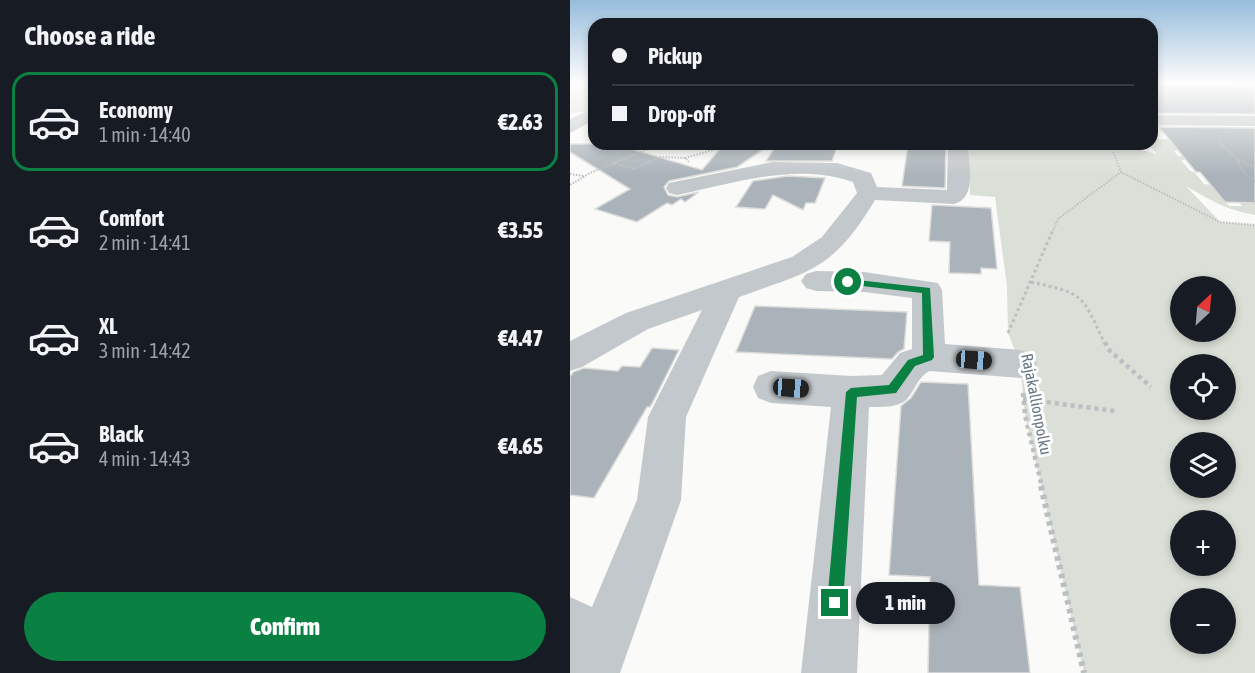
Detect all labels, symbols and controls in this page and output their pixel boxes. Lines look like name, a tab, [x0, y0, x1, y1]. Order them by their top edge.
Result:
text: Choose a ride	[24, 20, 156, 51]
text: Pickup	[648, 43, 703, 69]
icon: car	[27, 95, 81, 149]
text: Economy	[99, 97, 173, 123]
text: Drop-off	[648, 101, 715, 127]
text: €2.63	[498, 109, 543, 135]
text: 1 min · 14:40	[99, 123, 191, 146]
icon: car	[27, 203, 81, 257]
text: Comfort	[99, 205, 164, 231]
text: €3.55	[498, 217, 543, 243]
text: 2 min · 14:41	[99, 231, 191, 254]
route start	[834, 268, 861, 295]
north arrow	[1170, 276, 1236, 342]
map controls	[1170, 276, 1236, 654]
icon: car	[27, 311, 81, 365]
text: XL	[99, 313, 117, 339]
text: €4.47	[498, 325, 543, 351]
text: 3 min · 14:42	[99, 339, 191, 362]
car	[955, 350, 993, 370]
street label: Rajakallionpolku	[1017, 352, 1056, 456]
button: locate	[1170, 354, 1236, 420]
car	[772, 378, 810, 398]
icon: car	[27, 419, 81, 473]
text: Black	[99, 421, 143, 447]
button: layers	[1170, 432, 1236, 498]
text: €4.65	[498, 433, 543, 459]
text: 4 min · 14:43	[99, 447, 191, 470]
button: +	[1170, 510, 1236, 576]
callout: 1 min	[856, 582, 955, 624]
button: −	[1170, 588, 1236, 654]
route end	[821, 589, 848, 616]
text: 1 min	[885, 591, 926, 614]
button: Confirm	[24, 592, 546, 661]

